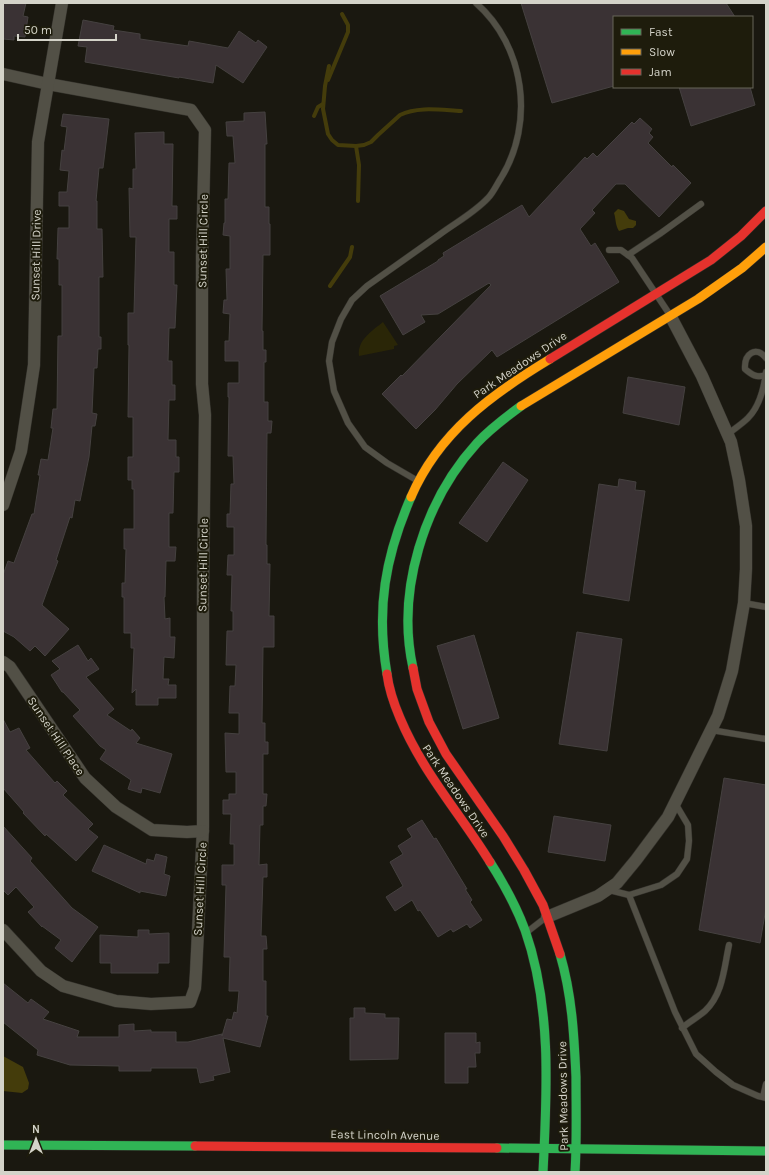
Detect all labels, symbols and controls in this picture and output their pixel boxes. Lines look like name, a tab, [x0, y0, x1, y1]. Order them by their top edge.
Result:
scale bar	[18, 16, 116, 42]
legend	[613, 16, 753, 88]
text: 50 m	[24, 23, 52, 37]
text: Fast	[649, 25, 673, 39]
text: Slow	[649, 45, 675, 59]
text: Jam	[649, 65, 672, 79]
street label: Sunset Hill Circle	[195, 194, 211, 288]
street label: Sunset Hill Drive	[28, 209, 44, 301]
street label: Park Meadows Drive	[471, 329, 569, 401]
street label: Sunset Hill Circle	[195, 518, 211, 612]
street label: Sunset Hill Place	[25, 694, 87, 778]
street label: Park Meadows Drive	[420, 742, 492, 840]
street label: Sunset Hill Circle	[191, 842, 209, 936]
street label: Park Meadows Drive	[555, 1041, 571, 1151]
north arrow	[16, 1119, 56, 1159]
text: N	[32, 1123, 40, 1136]
street label: East Lincoln Avenue	[330, 1127, 440, 1143]

